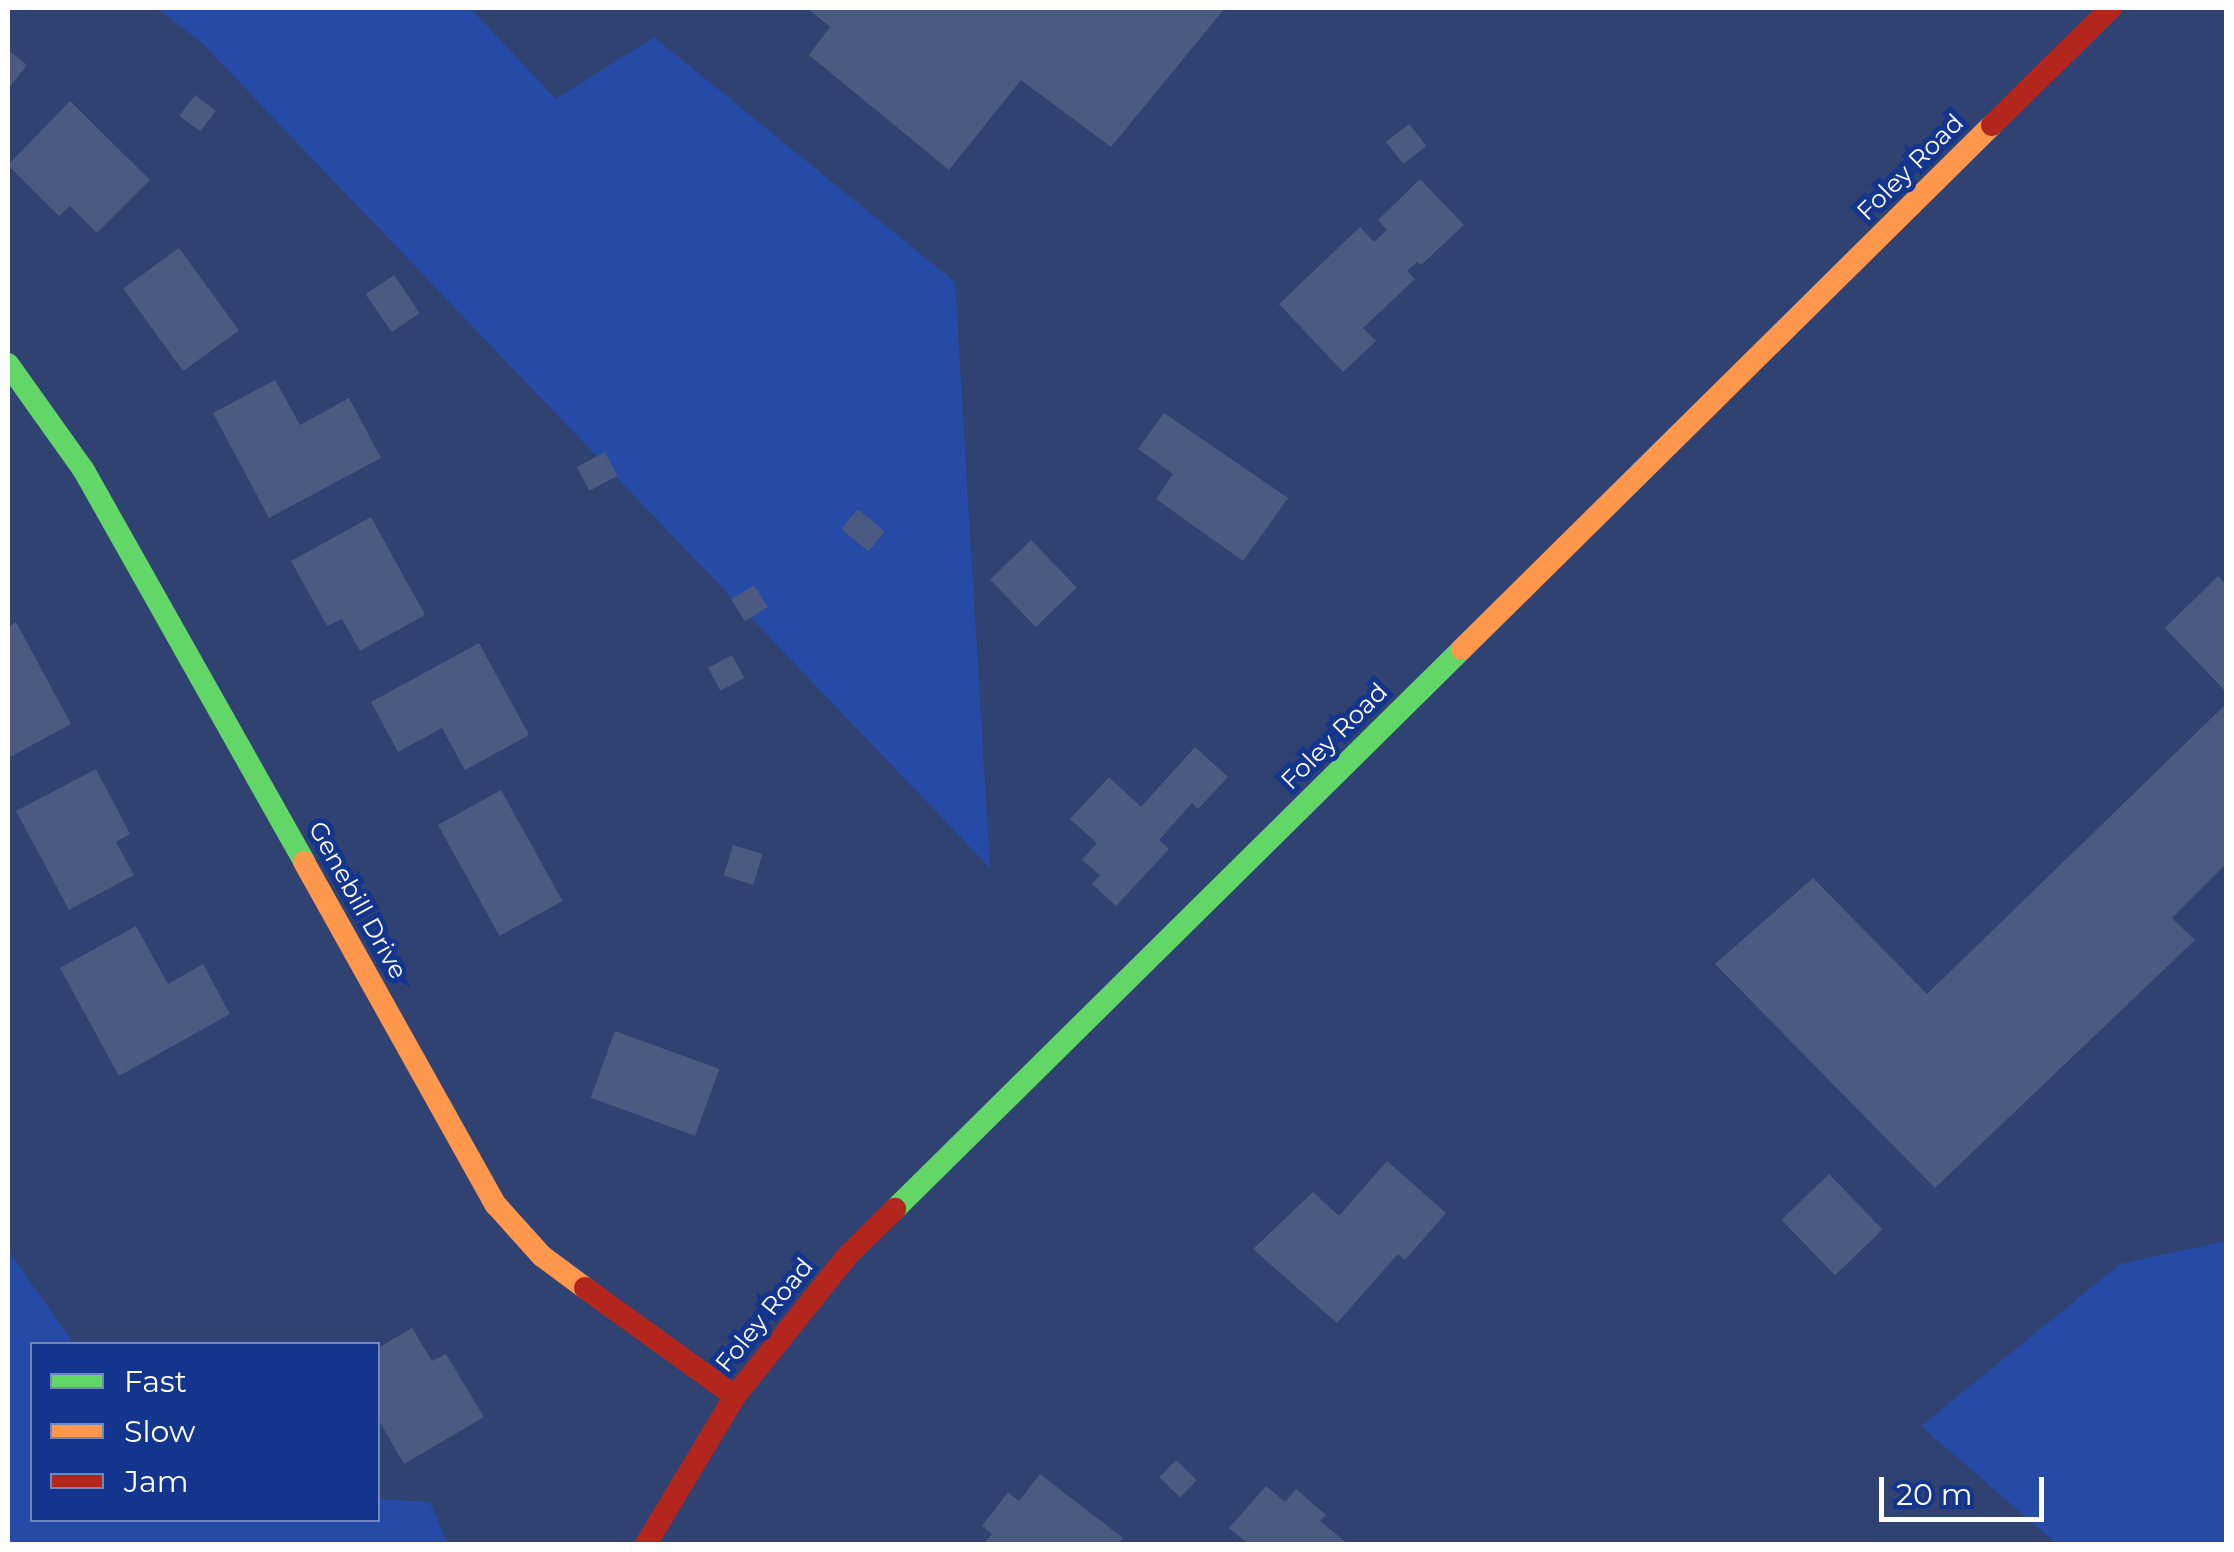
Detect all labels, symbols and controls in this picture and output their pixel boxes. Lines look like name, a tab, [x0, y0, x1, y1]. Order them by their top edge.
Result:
street label: Foley Road	[1851, 108, 1969, 226]
street label: Foley Road	[1275, 677, 1393, 795]
street label: Genebill Drive	[302, 816, 414, 984]
street label: Foley Road	[709, 1252, 819, 1378]
legend	[30, 1342, 380, 1522]
text: Fast	[124, 1363, 187, 1400]
text: Slow	[124, 1413, 195, 1450]
scale bar	[1884, 1457, 2049, 1519]
text: Jam	[124, 1463, 189, 1500]
text: 20 m	[1896, 1476, 1973, 1513]

